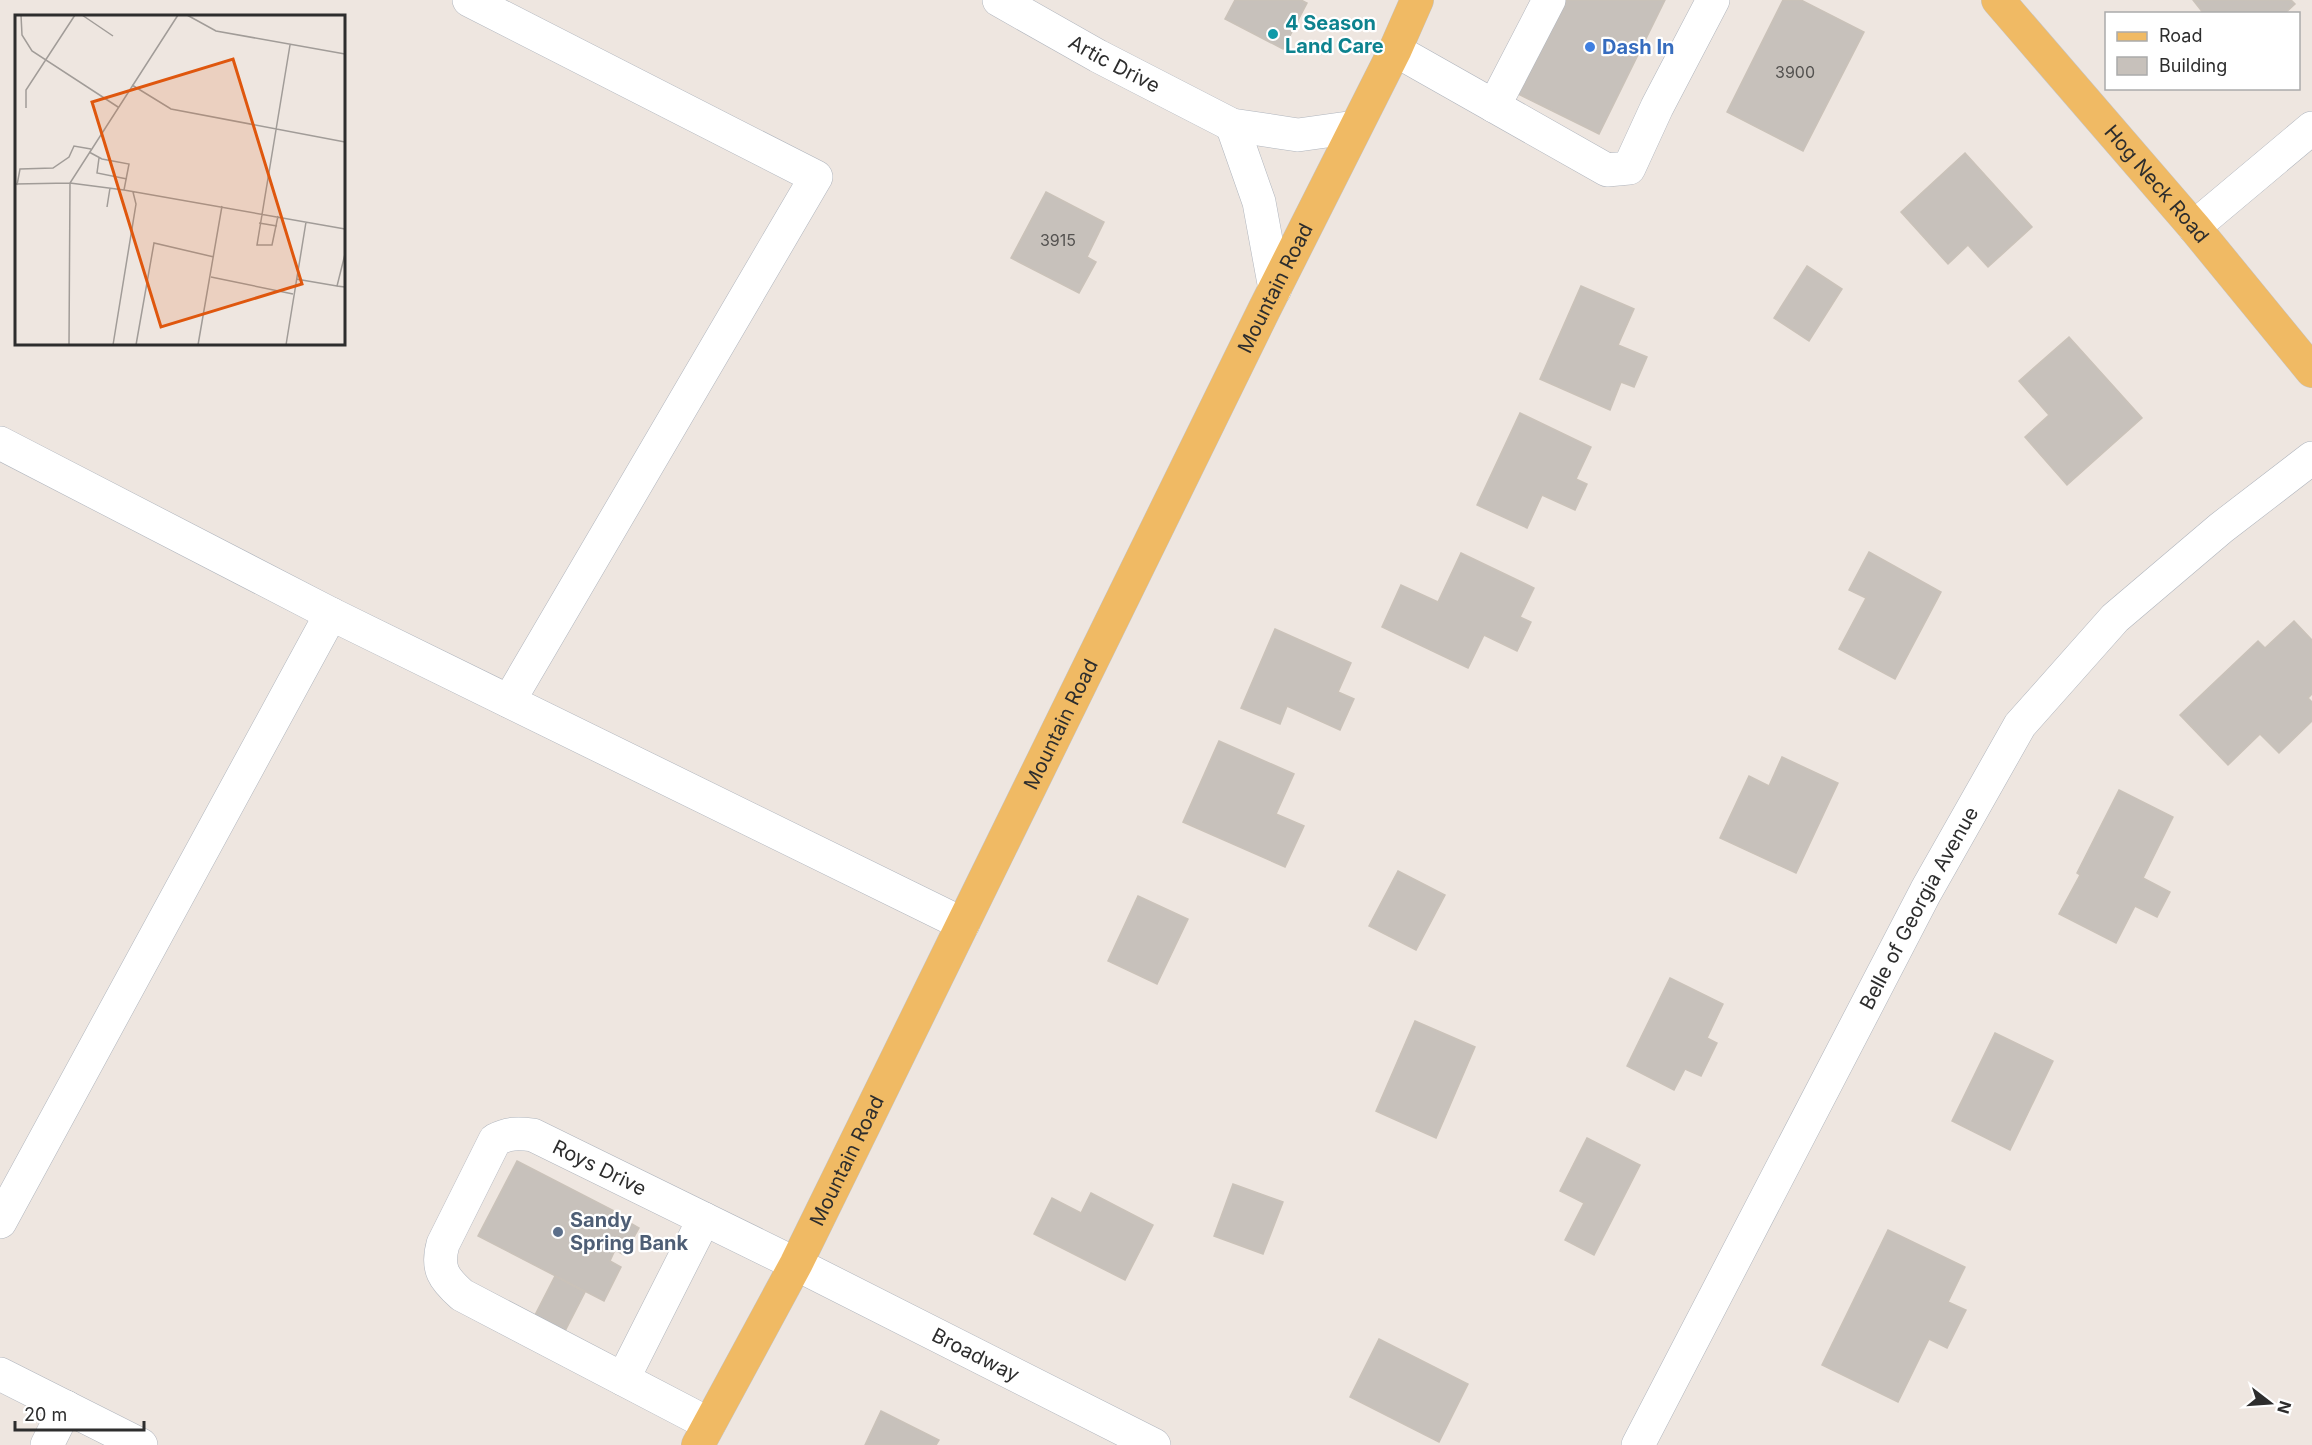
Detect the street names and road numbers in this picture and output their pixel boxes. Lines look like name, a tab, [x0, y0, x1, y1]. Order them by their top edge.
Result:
street label: Artic Drive	[1065, 30, 1164, 98]
street label: Hog Neck Road	[2099, 120, 2214, 248]
street label: Mountain Road	[1233, 219, 1318, 357]
street label: Mountain Road	[1019, 655, 1103, 793]
street label: Belle of Georgia Avenue	[1855, 802, 1983, 1013]
street label: Mountain Road	[805, 1092, 889, 1230]
street label: Roys Drive	[549, 1135, 650, 1201]
street label: Broadway	[928, 1323, 1023, 1387]

